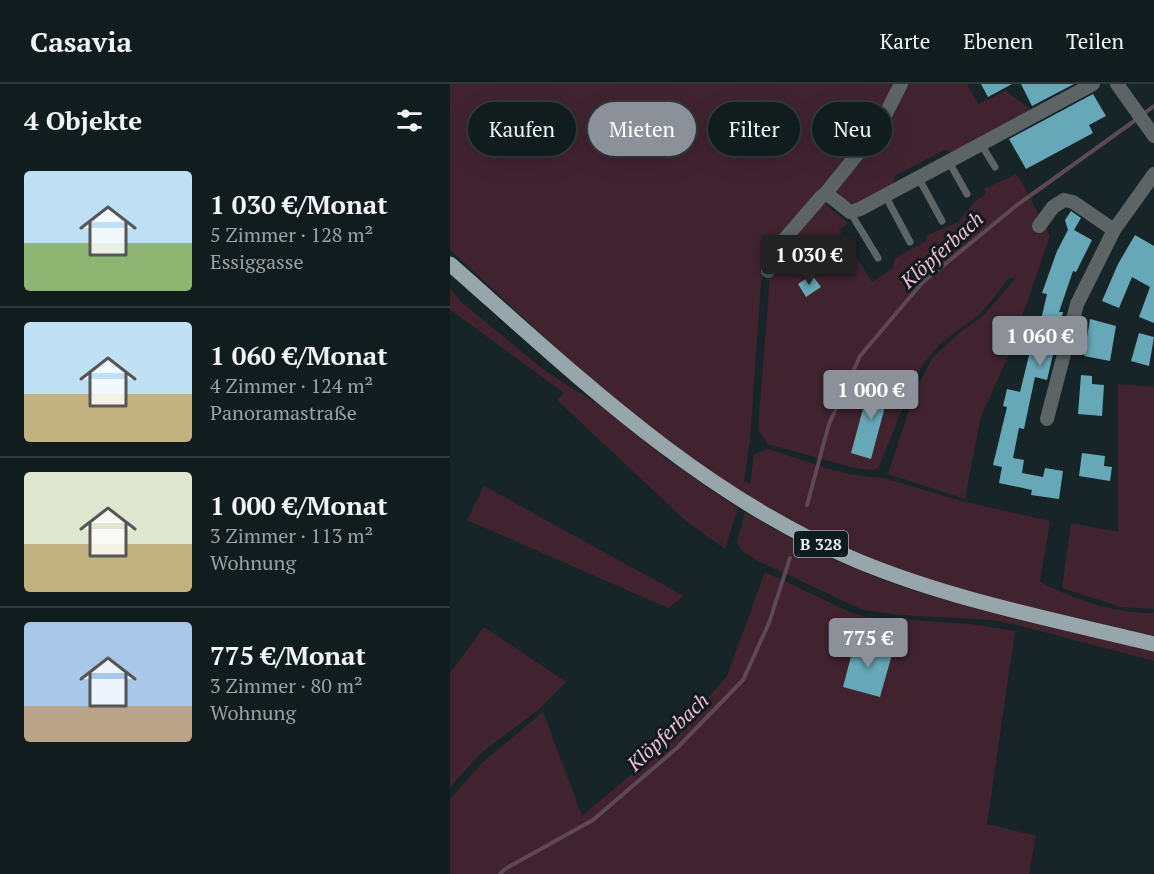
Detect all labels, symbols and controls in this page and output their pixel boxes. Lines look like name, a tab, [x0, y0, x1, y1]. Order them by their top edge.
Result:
text: Casavia	[30, 23, 132, 60]
text: Karte	[880, 27, 930, 55]
text: Ebenen	[963, 27, 1033, 55]
text: Teilen	[1066, 27, 1124, 55]
chip: Kaufen	[468, 102, 576, 156]
chip: Mieten	[588, 102, 696, 156]
chip: Filter	[708, 102, 800, 156]
chip: Neu	[812, 102, 892, 156]
text: 4 Objekte	[24, 103, 142, 137]
icon: filters	[393, 104, 426, 137]
text: 1 030 €/Monat	[210, 187, 388, 221]
icon: home	[72, 195, 144, 267]
water label: Klöpferbach	[894, 205, 989, 295]
text: 5 Zimmer · 128 m²	[210, 221, 373, 248]
pin: 1 030 €	[754, 235, 864, 286]
text: 1 030 €	[775, 241, 843, 268]
text: Essiggasse	[210, 248, 304, 275]
pin: 1 060 €	[985, 316, 1095, 367]
text: 1 060 €	[1006, 322, 1074, 349]
text: 1 060 €/Monat	[210, 338, 388, 372]
icon: home	[72, 346, 144, 418]
pin: 1 000 €	[816, 370, 926, 421]
text: 4 Zimmer · 124 m²	[210, 372, 373, 399]
text: 1 000 €	[837, 376, 905, 403]
text: Panoramastraße	[210, 399, 357, 426]
text: 1 000 €/Monat	[210, 488, 388, 522]
icon: home	[72, 496, 144, 568]
text: 3 Zimmer · 113 m²	[210, 522, 373, 549]
road number: B 328	[794, 531, 848, 557]
text: Wohnung	[210, 549, 296, 576]
pin: 775 €	[826, 618, 910, 669]
text: 775 €	[843, 624, 893, 651]
text: 775 €/Monat	[210, 638, 366, 672]
icon: home	[72, 646, 144, 718]
text: 3 Zimmer · 80 m²	[210, 672, 363, 699]
water label: Klöpferbach	[620, 687, 714, 777]
text: Wohnung	[210, 699, 296, 726]

